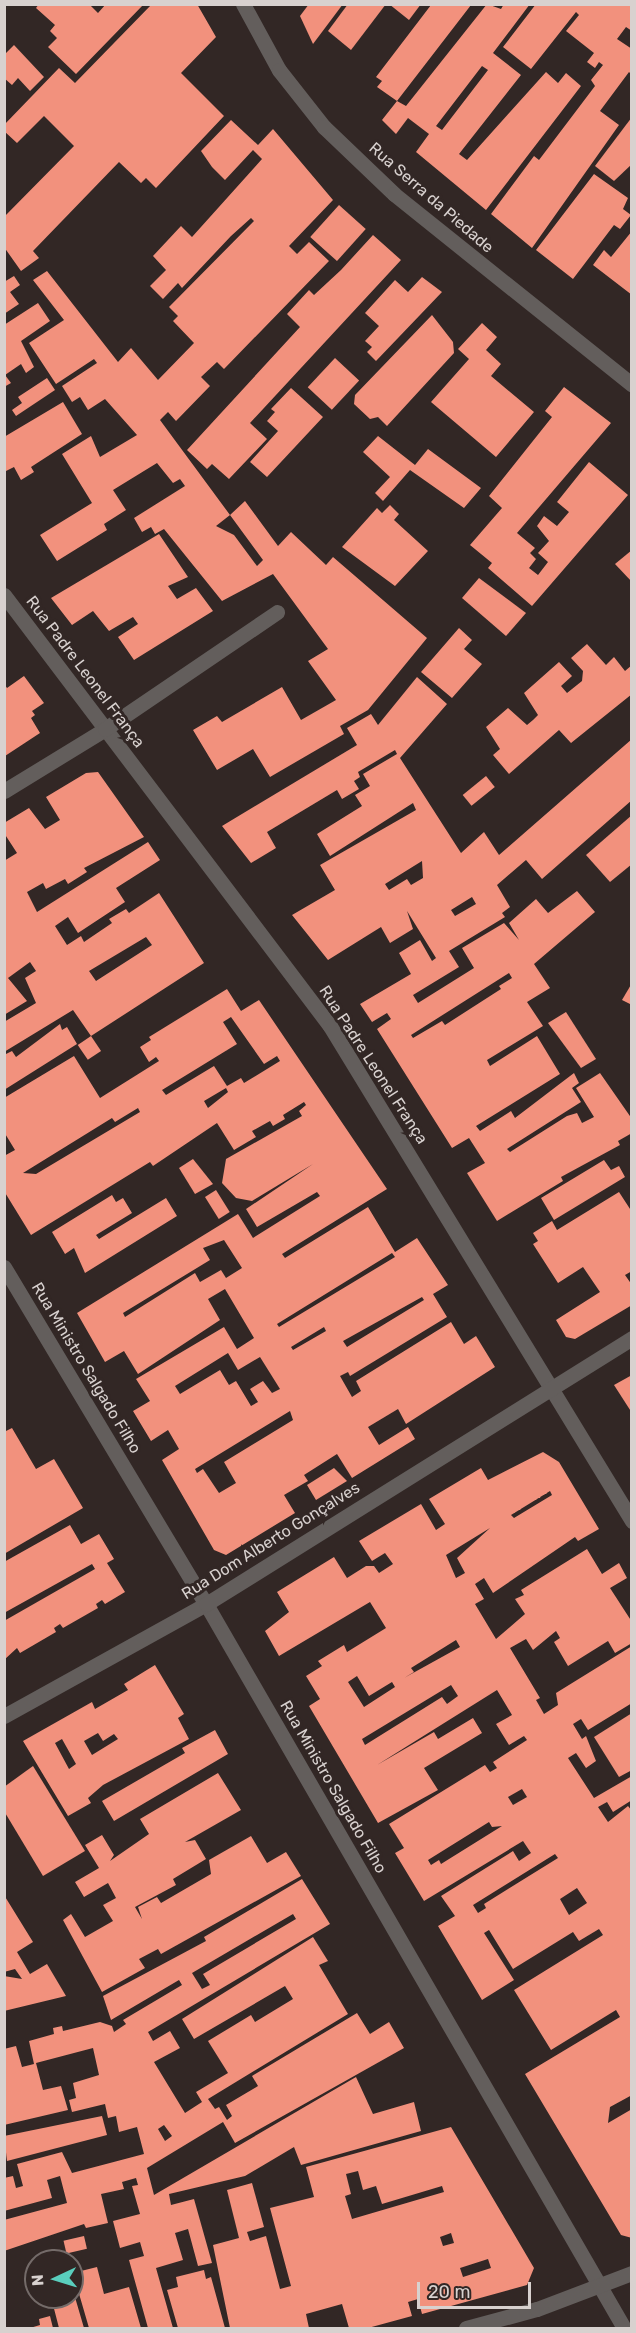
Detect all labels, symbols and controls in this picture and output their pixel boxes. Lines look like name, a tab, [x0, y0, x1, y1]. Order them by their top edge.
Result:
street label: Rua Serra da Piedade	[365, 139, 497, 257]
street label: Rua Padre Leonel França	[22, 592, 148, 752]
street label: Rua Padre Leonel França	[315, 982, 431, 1148]
street label: Rua Ministro Salgado Filho	[27, 1279, 145, 1457]
street label: Rua Dom Alberto Gonçalves	[178, 1478, 364, 1604]
street label: Rua Ministro Salgado Filho	[276, 1697, 390, 1877]
north arrow	[24, 2249, 84, 2309]
scale bar	[420, 2270, 534, 2308]
text: N	[28, 2274, 47, 2287]
text: 20 m	[428, 2281, 470, 2303]

